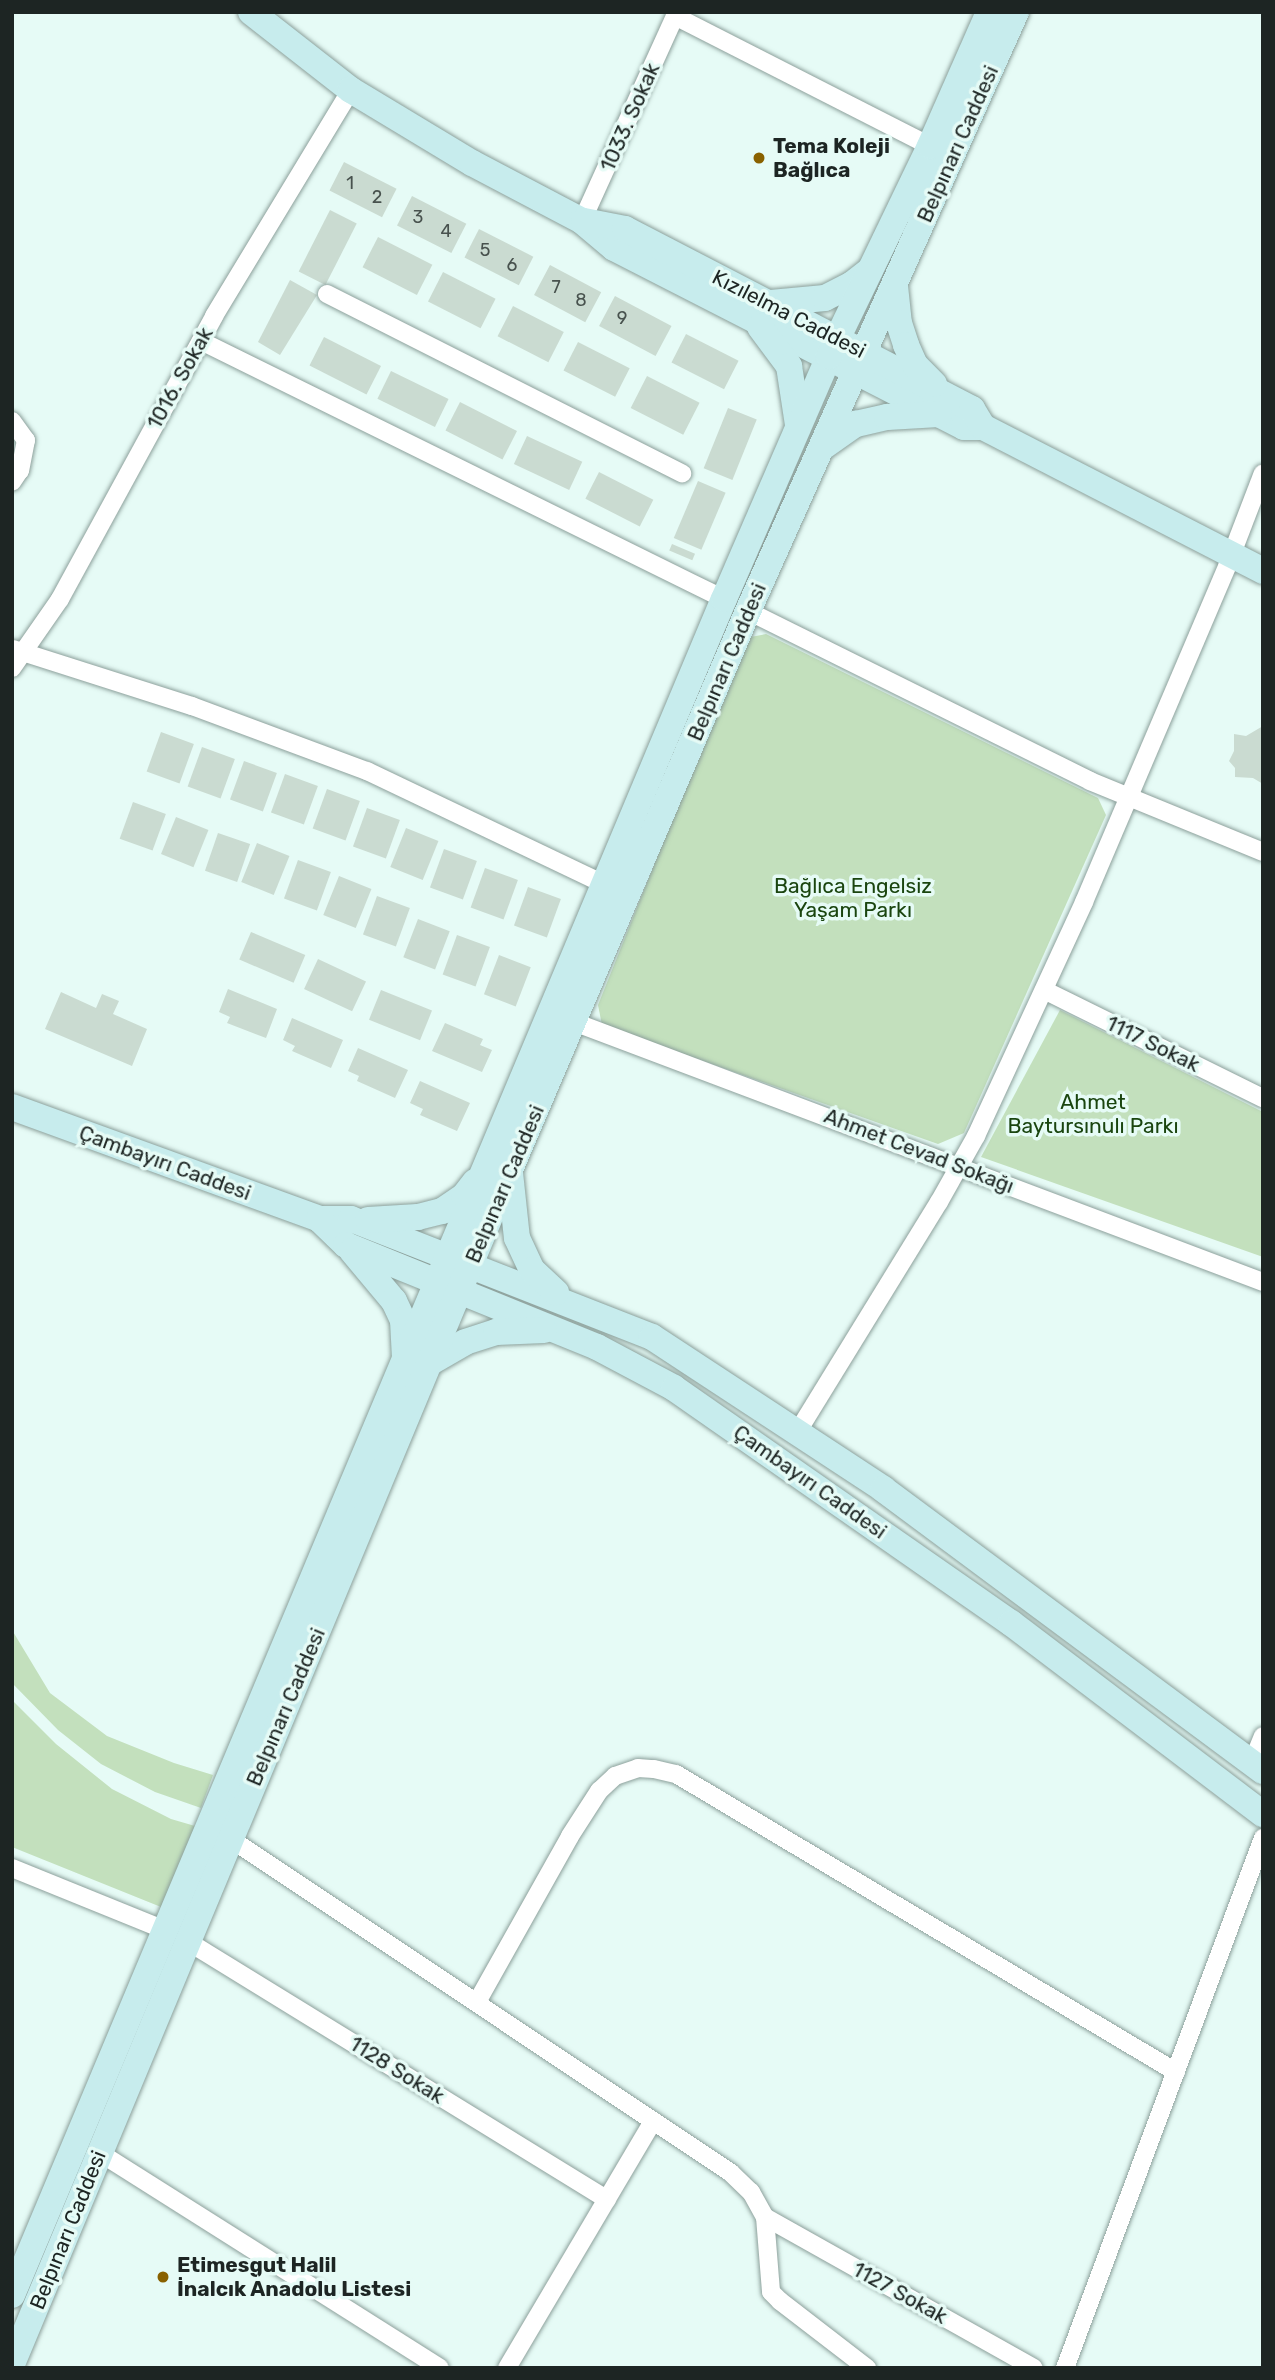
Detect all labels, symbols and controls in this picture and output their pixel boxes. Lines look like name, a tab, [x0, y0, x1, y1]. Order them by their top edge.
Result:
street label: 1033. Sokak	[595, 59, 665, 175]
street label: Belpınarı Caddesi	[912, 62, 1004, 226]
place label: Tema Koleji Bağlıca	[773, 133, 890, 183]
marker: Tema Koleji Bağlıca	[751, 150, 767, 166]
house number: 1	[346, 172, 354, 194]
house number: 2	[372, 186, 382, 208]
house number: 3	[413, 206, 423, 228]
house number: 4	[440, 220, 452, 242]
house number: 5	[480, 239, 490, 261]
house number: 6	[507, 254, 517, 276]
street label: Kızılelma Caddesi	[708, 264, 870, 364]
house number: 7	[551, 276, 561, 298]
house number: 8	[575, 289, 587, 311]
house number: 9	[617, 307, 627, 329]
street label: 1016. Sokak	[142, 323, 218, 433]
street label: Belpınarı Caddesi	[682, 579, 772, 745]
park label: Bağlıca Engelsiz Yaşam Parkı	[774, 873, 932, 923]
street label: 1117 Sokak	[1102, 1011, 1204, 1077]
park label: Ahmet Baytursınulı Parkı	[1007, 1089, 1179, 1139]
street label: Belpınarı Caddesi	[460, 1101, 550, 1267]
street label: Ahmet Cevad Sokağı	[821, 1103, 1017, 1199]
street label: Çambayırı Caddesi	[76, 1120, 254, 1206]
street label: Çambayırı Caddesi	[729, 1420, 891, 1544]
street label: Belpınarı Caddesi	[241, 1624, 331, 1790]
street label: 1128 Sokak	[345, 2031, 449, 2109]
street label: Belpınarı Caddesi	[25, 2147, 111, 2313]
place label: Etimesgut Halil İnalcık Anadolu Listesi	[177, 2252, 412, 2302]
street label: 1127 Sokak	[848, 2257, 952, 2329]
marker: Etimesgut Halil İnalcık Anadolu Listesi	[155, 2269, 171, 2285]

